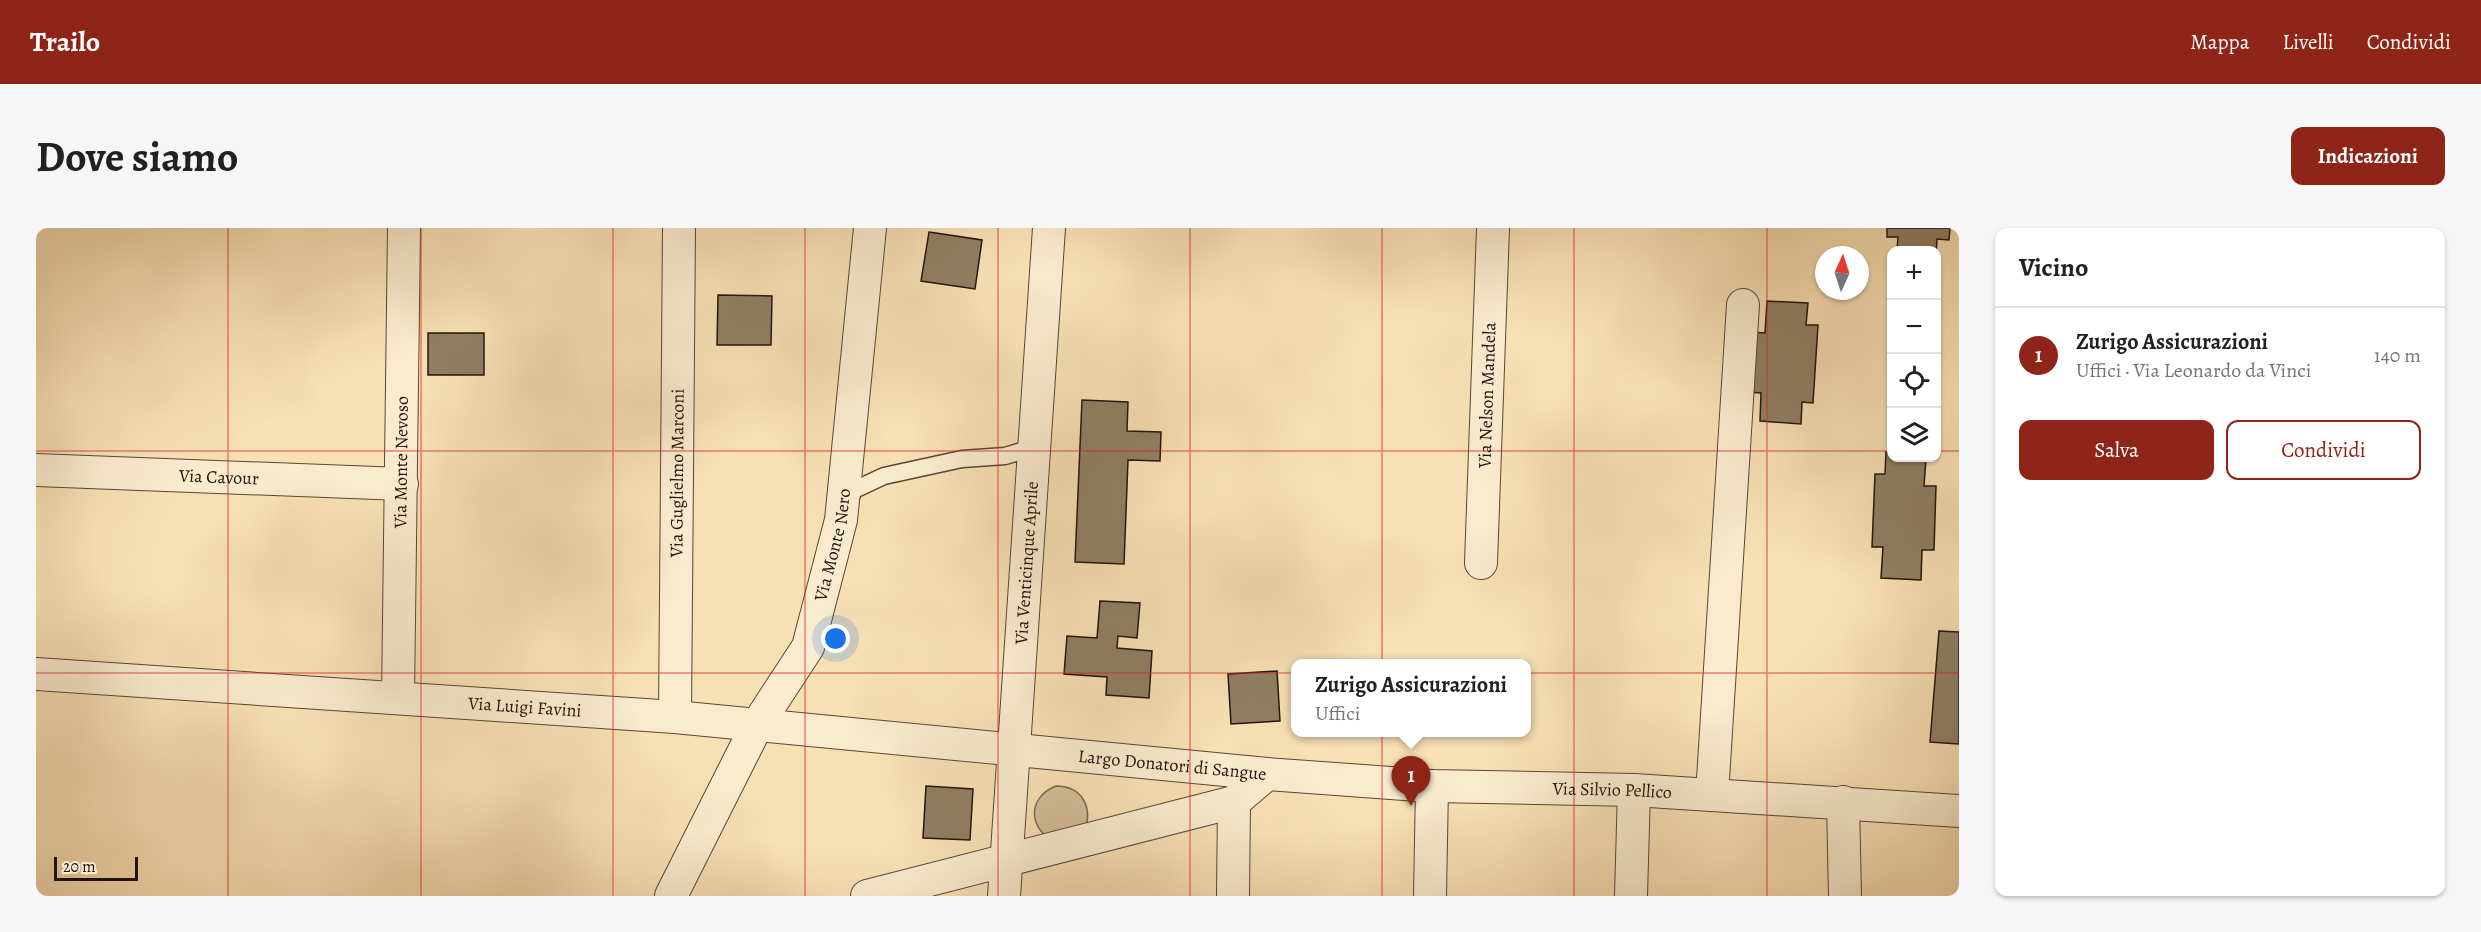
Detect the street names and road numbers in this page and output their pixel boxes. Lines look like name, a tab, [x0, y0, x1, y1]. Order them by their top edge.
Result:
street label: Via Nelson Mandela	[1472, 321, 1502, 469]
street label: Via Guglielmo Marconi	[664, 389, 690, 558]
street label: Via Monte Nevoso	[388, 396, 414, 529]
street label: Via Cavour	[177, 463, 259, 491]
street label: Via Venticinque Aprile	[1009, 480, 1044, 646]
street label: Via Monte Nero	[808, 487, 856, 605]
street label: Via Luigi Favini	[466, 691, 582, 723]
street label: Largo Donatori di Sangue	[1077, 744, 1267, 786]
street label: Via Silvio Pellico	[1552, 776, 1673, 804]

